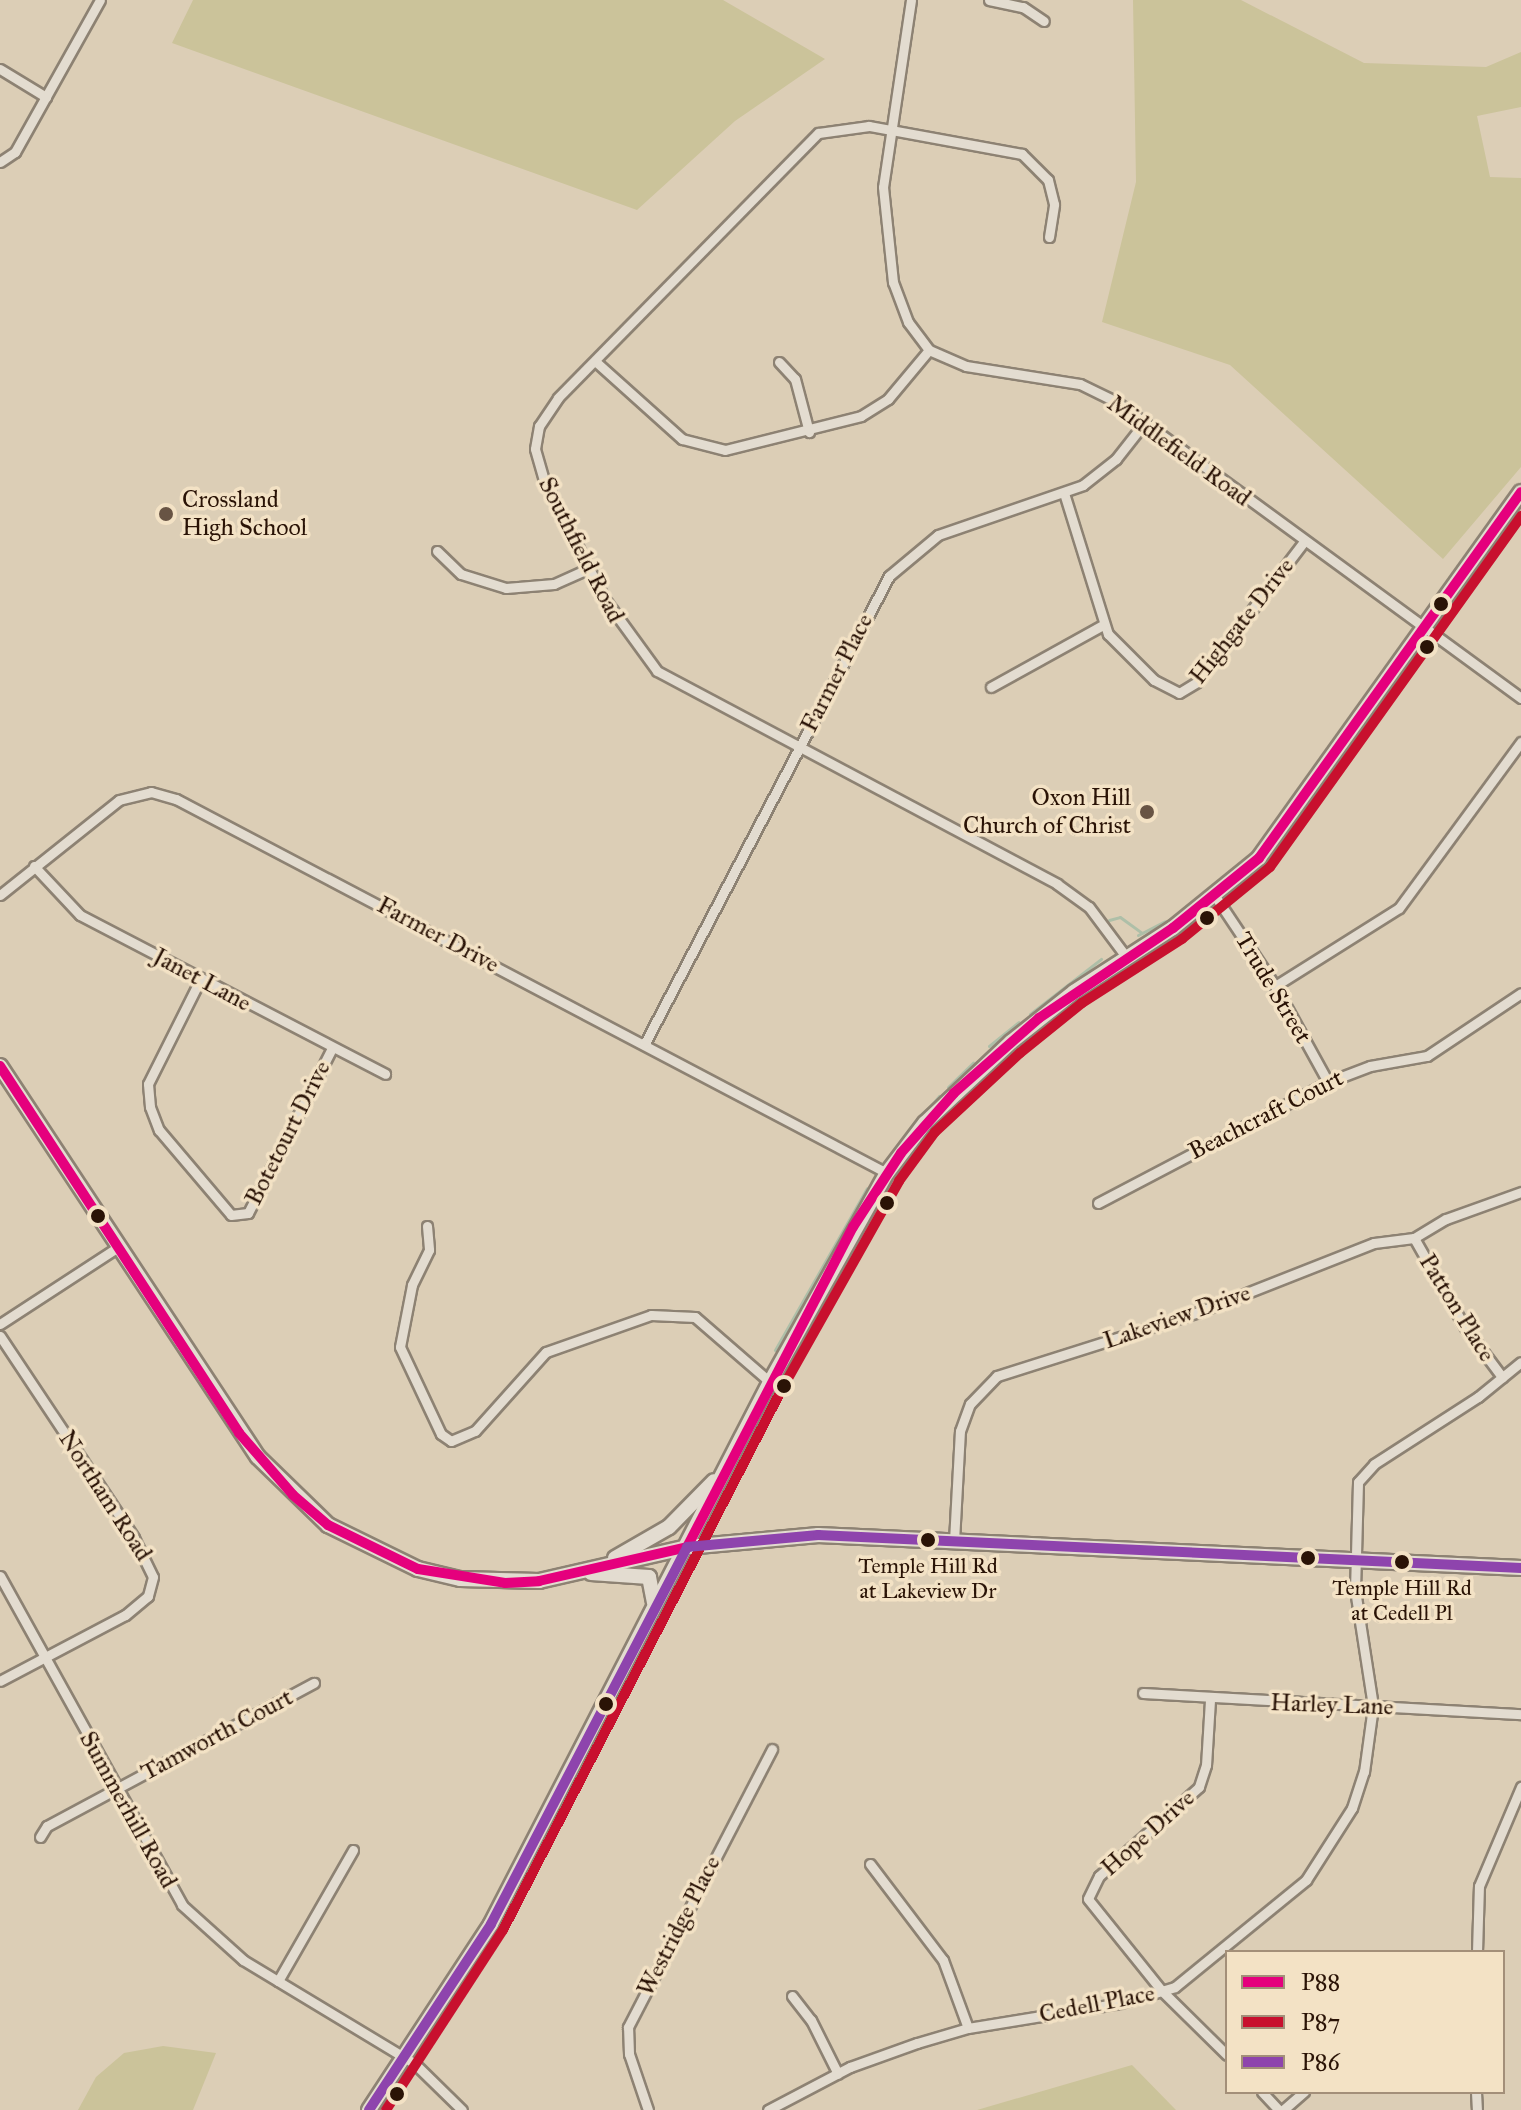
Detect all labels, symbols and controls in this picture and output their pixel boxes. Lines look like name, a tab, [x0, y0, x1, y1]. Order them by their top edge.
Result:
street label: Middlefield Road	[1102, 389, 1256, 513]
street label: Southfield Road	[532, 472, 630, 628]
place label: Crossland High School	[182, 486, 307, 542]
marker: Crossland High School	[157, 505, 175, 523]
street label: Highgate Drive	[1184, 552, 1300, 690]
unlabelled marker	[1433, 596, 1449, 612]
street label: Farmer Place	[795, 609, 879, 737]
unlabelled marker	[1419, 639, 1435, 655]
place label: Oxon Hill Church of Christ	[963, 784, 1131, 840]
marker: Oxon Hill Church of Christ	[1138, 803, 1156, 821]
street label: Farmer Drive	[372, 891, 504, 979]
unlabelled marker	[1199, 910, 1215, 926]
street label: Trude Street	[1229, 927, 1317, 1049]
street label: Janet Lane	[148, 942, 256, 1018]
street label: Botetourt Drive	[239, 1056, 337, 1210]
street label: Beachcraft Court	[1184, 1064, 1348, 1166]
unlabelled marker	[879, 1195, 895, 1211]
unlabelled marker	[90, 1208, 106, 1224]
street label: Patton Place	[1413, 1249, 1501, 1367]
street label: Lakeview Drive	[1100, 1278, 1254, 1356]
unlabelled marker	[776, 1378, 792, 1394]
street label: Northam Road	[52, 1425, 158, 1567]
marker: Temple Hill Rd at Lakeview Dr	[920, 1532, 936, 1548]
unlabelled marker	[1300, 1550, 1316, 1566]
place label: Temple Hill Rd at Lakeview Dr	[858, 1552, 998, 1604]
marker: Temple Hill Rd at Cedell Pl	[1394, 1554, 1410, 1570]
place label: Temple Hill Rd at Cedell Pl	[1332, 1574, 1472, 1626]
street label: Tamworth Court	[136, 1683, 298, 1787]
street label: Harley Lane	[1270, 1688, 1394, 1722]
unlabelled marker	[598, 1696, 614, 1712]
street label: Summerhill Road	[73, 1727, 183, 1893]
street label: Hope Drive	[1095, 1784, 1201, 1882]
street label: Westridge Place	[631, 1851, 727, 2001]
legend	[1225, 1950, 1505, 2094]
text: P88	[1301, 1967, 1340, 1997]
street label: Cedell Place	[1037, 1979, 1157, 2029]
text: P87	[1301, 2007, 1340, 2037]
text: P86	[1301, 2047, 1340, 2077]
unlabelled marker	[389, 2086, 405, 2102]

